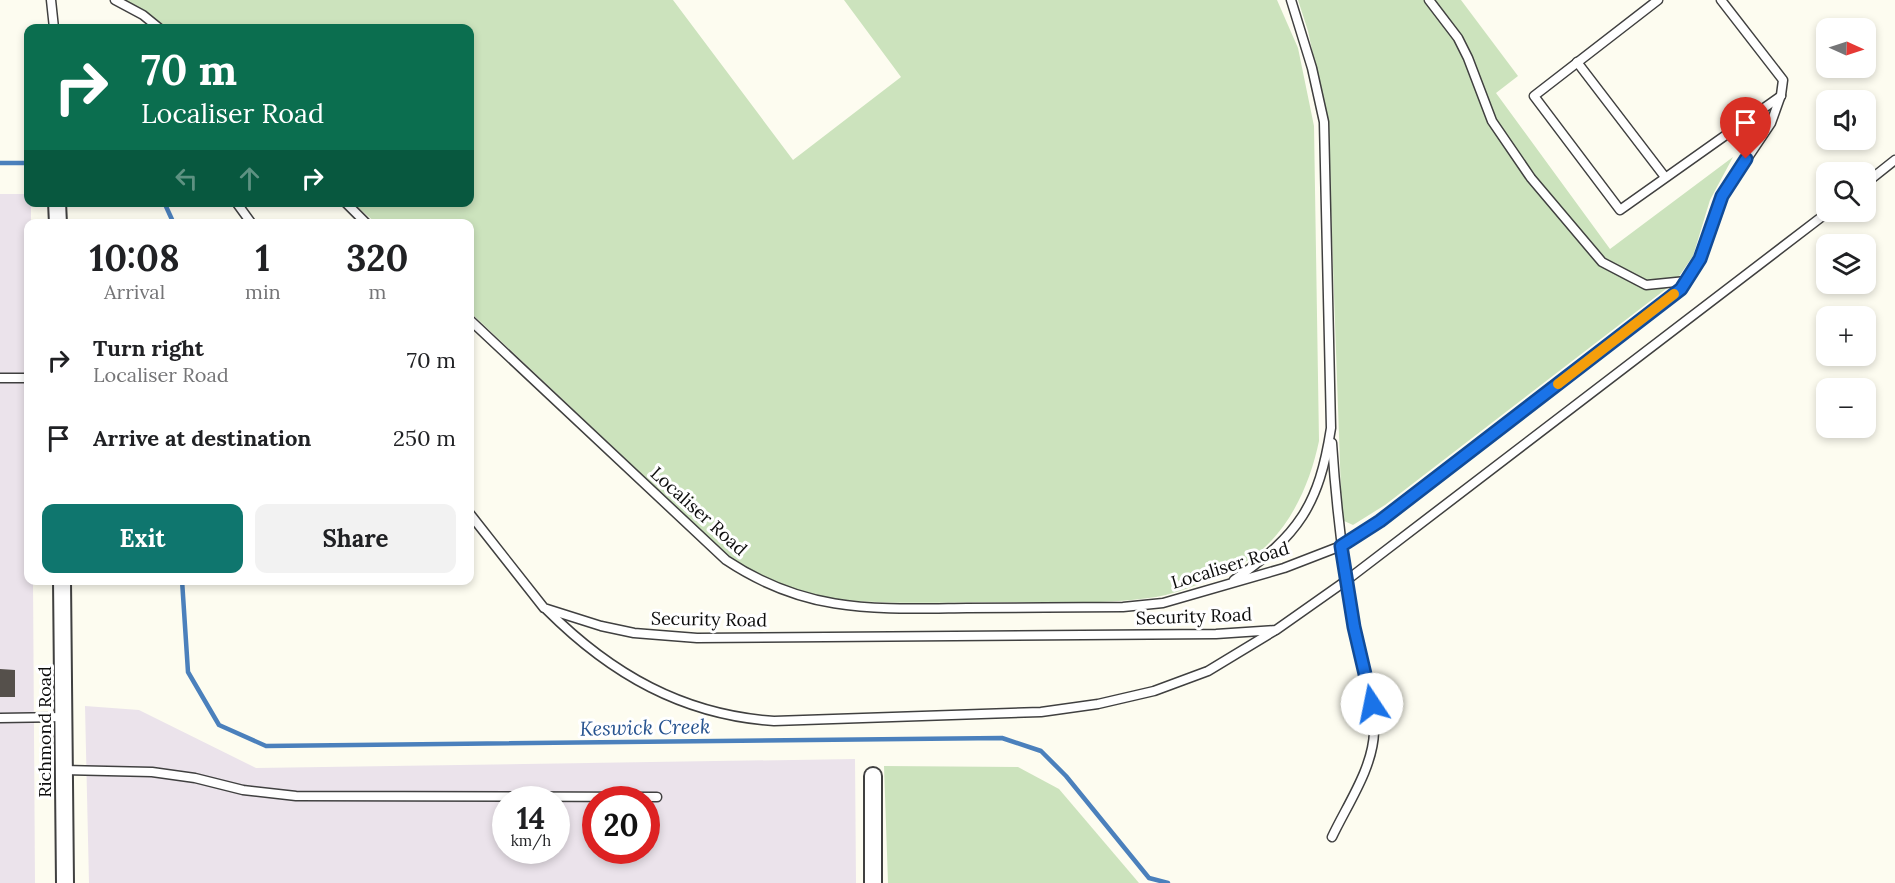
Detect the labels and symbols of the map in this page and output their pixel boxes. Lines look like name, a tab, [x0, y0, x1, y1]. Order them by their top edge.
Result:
north arrow	[1816, 18, 1876, 78]
pin	[1720, 97, 1771, 159]
street label: Localiser Road	[646, 462, 752, 561]
street label: Localiser Road	[1168, 536, 1292, 594]
street label: Security Road	[1135, 602, 1253, 630]
street label: Security Road	[651, 606, 768, 632]
street label: Richmond Road	[33, 666, 56, 798]
position arrow	[1340, 672, 1404, 736]
water label: Keswick Creek	[579, 713, 711, 741]
speed limit sign: 20	[582, 786, 660, 864]

